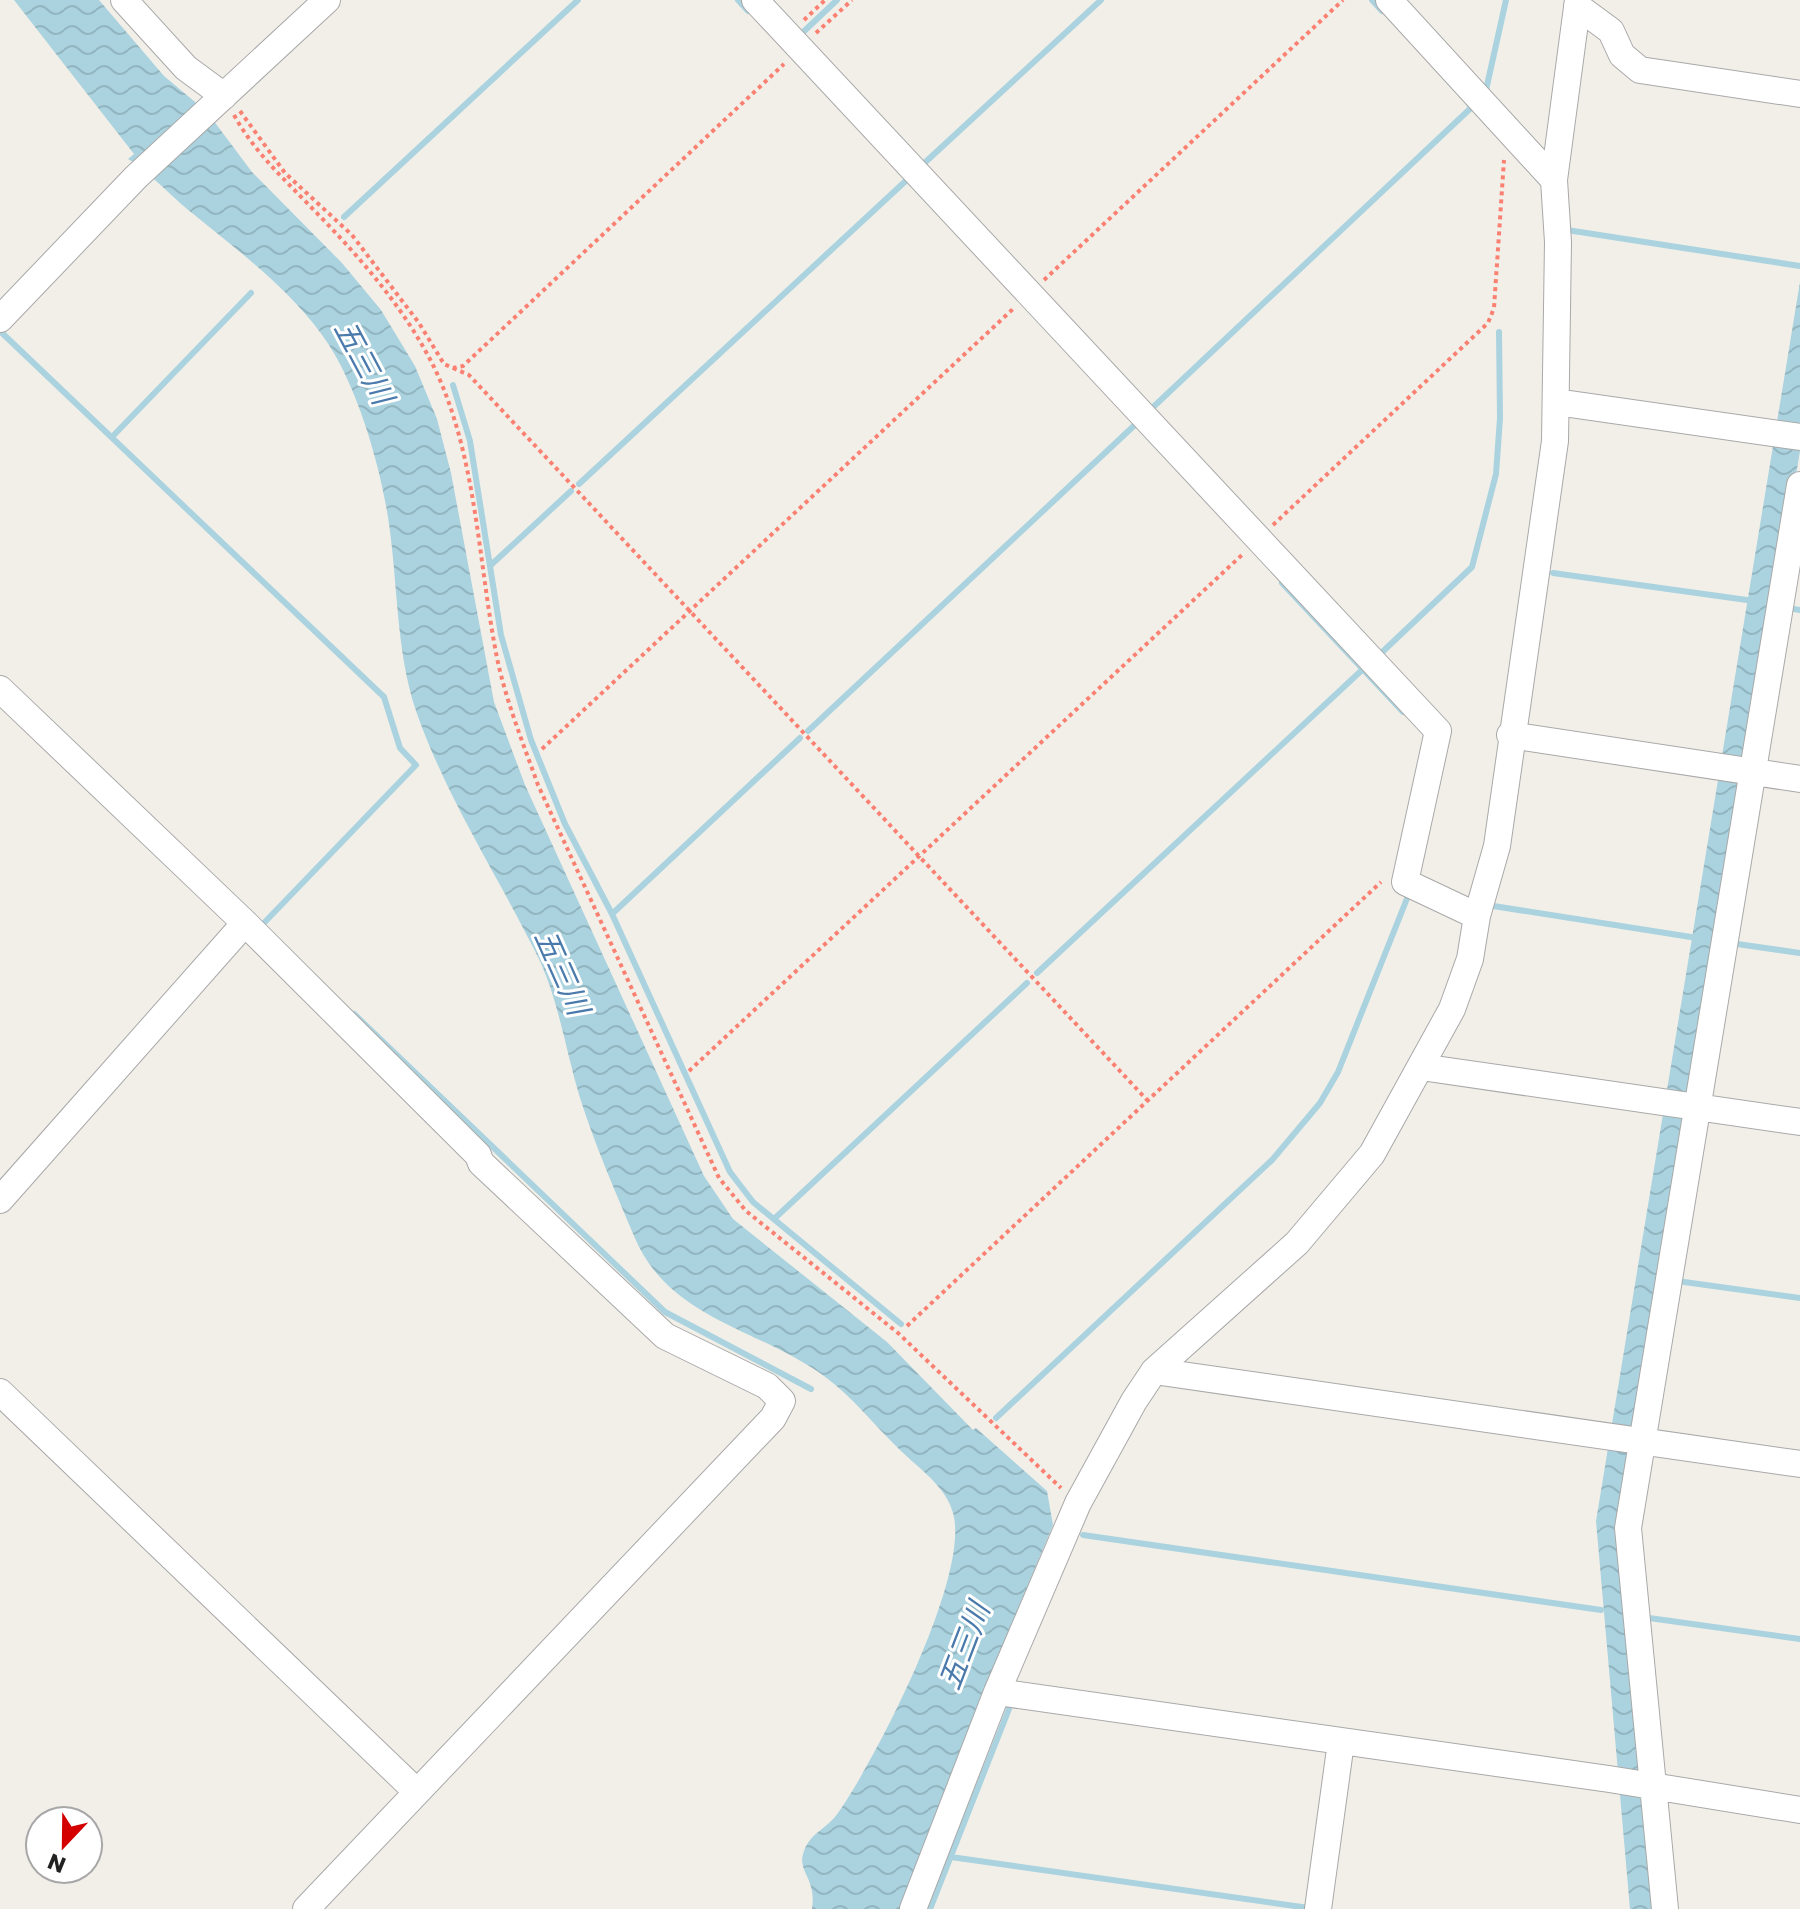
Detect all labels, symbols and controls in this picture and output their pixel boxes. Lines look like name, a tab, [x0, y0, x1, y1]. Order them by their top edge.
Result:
water label: 五三川	[324, 312, 406, 414]
water label: 五三川	[524, 922, 601, 1025]
water label: 五三川	[928, 1593, 1001, 1696]
north arrow	[24, 1805, 104, 1885]
text: N	[43, 1846, 70, 1881]

